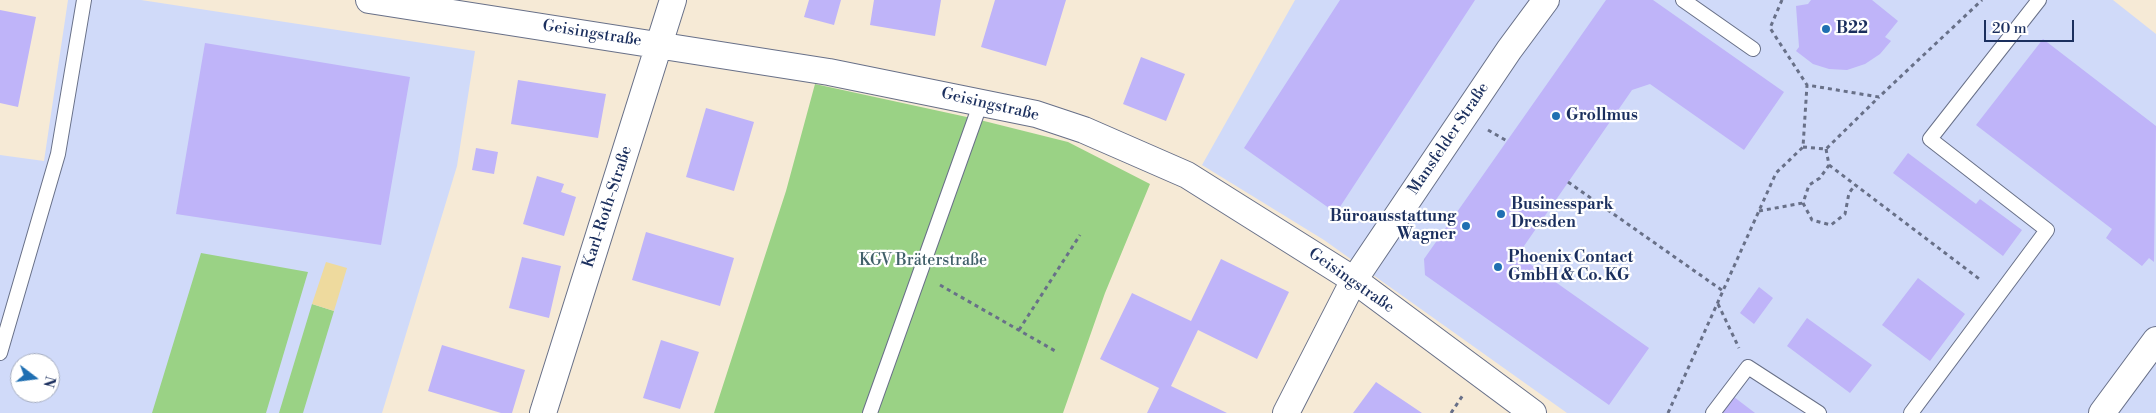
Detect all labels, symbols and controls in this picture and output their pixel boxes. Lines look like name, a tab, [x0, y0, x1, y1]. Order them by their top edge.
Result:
scale bar	[1986, 10, 2076, 42]
street label: Geisingstraße	[541, 17, 643, 51]
place label: B22	[1836, 19, 1868, 39]
text: 20 m	[1992, 19, 2027, 38]
marker: B22	[1820, 23, 1832, 35]
street label: Mansfelder Straße	[1404, 79, 1494, 199]
street label: Geisingstraße	[939, 84, 1041, 126]
place label: Grollmus	[1566, 106, 1638, 126]
marker: Grollmus	[1550, 110, 1562, 122]
street label: Karl-Roth-Straße	[579, 144, 637, 270]
place label: Businesspark Dresden	[1511, 195, 1613, 233]
place label: Büroausstattung Wagner	[1330, 207, 1456, 245]
marker: Businesspark Dresden	[1495, 208, 1507, 220]
marker: Büroausstattung Wagner	[1460, 220, 1472, 232]
street label: Geisingstraße	[1305, 244, 1397, 318]
place label: Phoenix Contact GmbH & Co. KG	[1508, 248, 1633, 286]
park label: KGV Bräterstraße	[859, 251, 987, 271]
marker: Phoenix Contact GmbH & Co. KG	[1492, 261, 1504, 273]
north arrow	[10, 353, 60, 403]
text: N	[38, 374, 59, 389]

